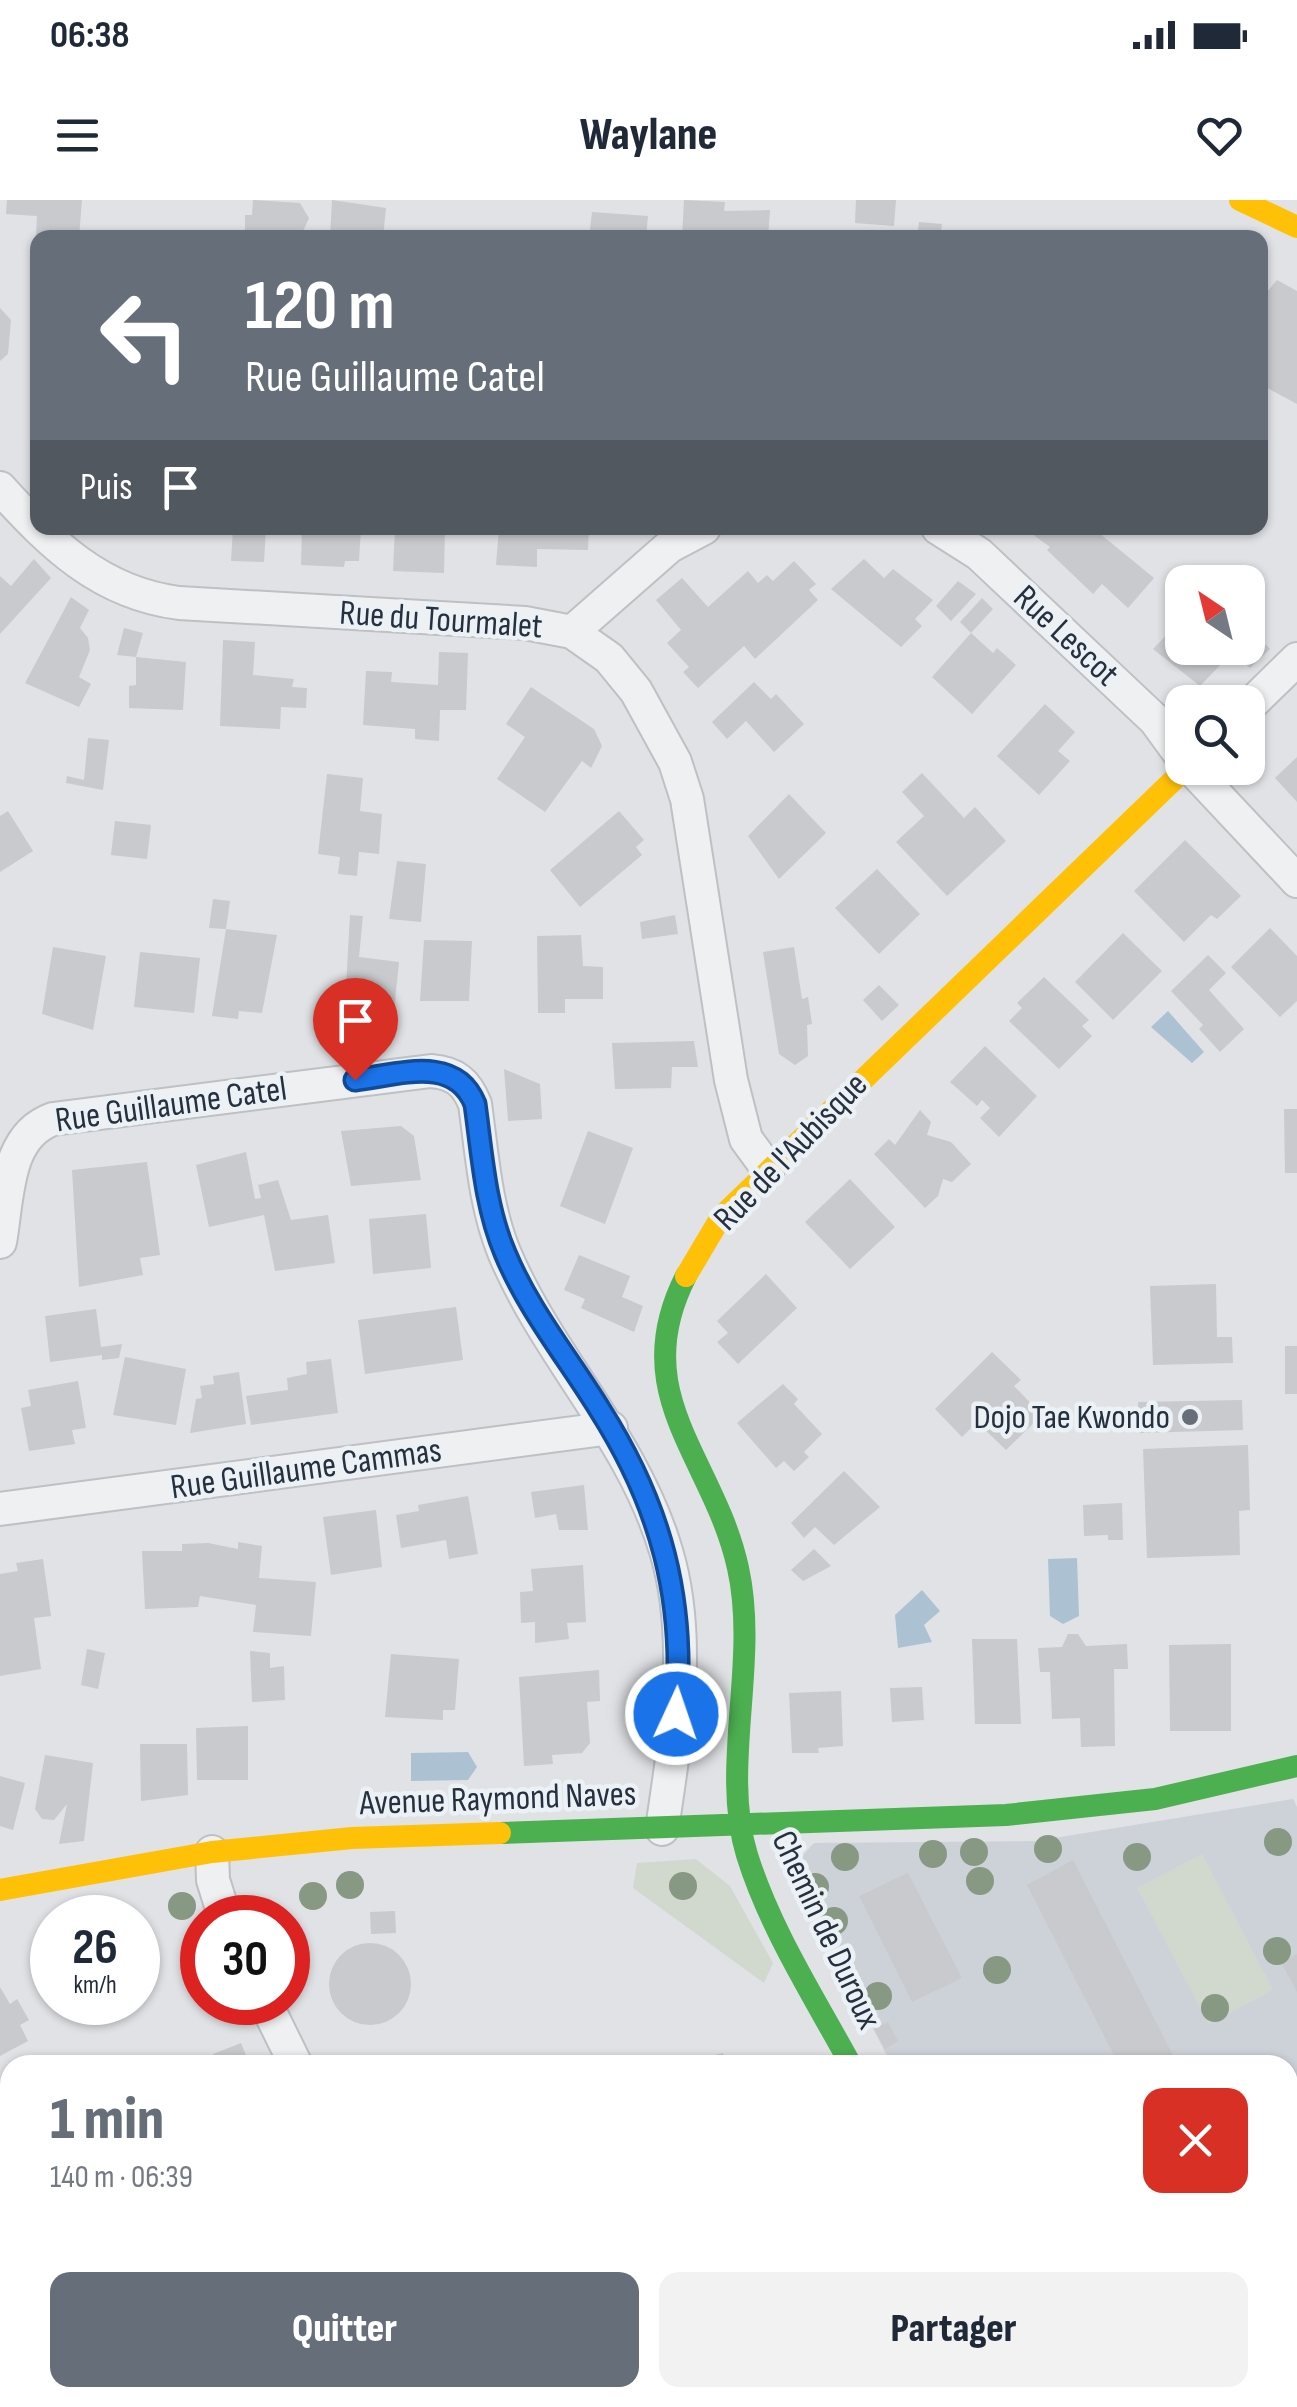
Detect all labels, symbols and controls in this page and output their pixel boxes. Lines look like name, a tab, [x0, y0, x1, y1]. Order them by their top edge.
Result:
text: 06:38	[50, 13, 129, 58]
icon: menu	[50, 108, 105, 163]
text: Waylane	[580, 108, 717, 163]
icon: heart	[1192, 108, 1247, 163]
text: 120 m	[245, 265, 395, 349]
icon: left	[80, 270, 210, 400]
text: Rue Guillaume Catel	[245, 350, 545, 405]
icon: arrive	[153, 460, 208, 515]
text: Puis	[80, 465, 133, 510]
north arrow	[1165, 565, 1265, 665]
map controls	[1165, 565, 1265, 785]
street label: Rue Lescot	[1004, 576, 1128, 696]
street label: Rue du Tourmalet	[338, 591, 544, 649]
button: search	[1165, 685, 1265, 785]
pin	[313, 978, 398, 1081]
icon: arrive	[328, 993, 383, 1048]
street label: Rue de l'Aubisque	[705, 1064, 877, 1240]
street label: Rue Guillaume Catel	[53, 1067, 289, 1143]
place label: Dojo Tae Kwondo	[973, 1396, 1170, 1439]
marker: Dojo Tae Kwondo	[1179, 1406, 1201, 1428]
street label: Rue Guillaume Cammas	[168, 1429, 444, 1509]
position arrow	[624, 1662, 728, 1766]
street label: Avenue Raymond Naves	[358, 1773, 637, 1825]
street label: Chemin de Duroux	[761, 1824, 891, 2036]
speed limit sign: 30	[180, 1895, 310, 2025]
text: 26	[72, 1918, 118, 1978]
text: km/h	[73, 1970, 117, 2001]
text: 1 min	[50, 2084, 164, 2156]
button: close	[1143, 2088, 1248, 2193]
text: 140 m · 06:39	[50, 2158, 193, 2197]
button: Quitter	[50, 2272, 639, 2387]
button: Partager	[659, 2272, 1248, 2387]

